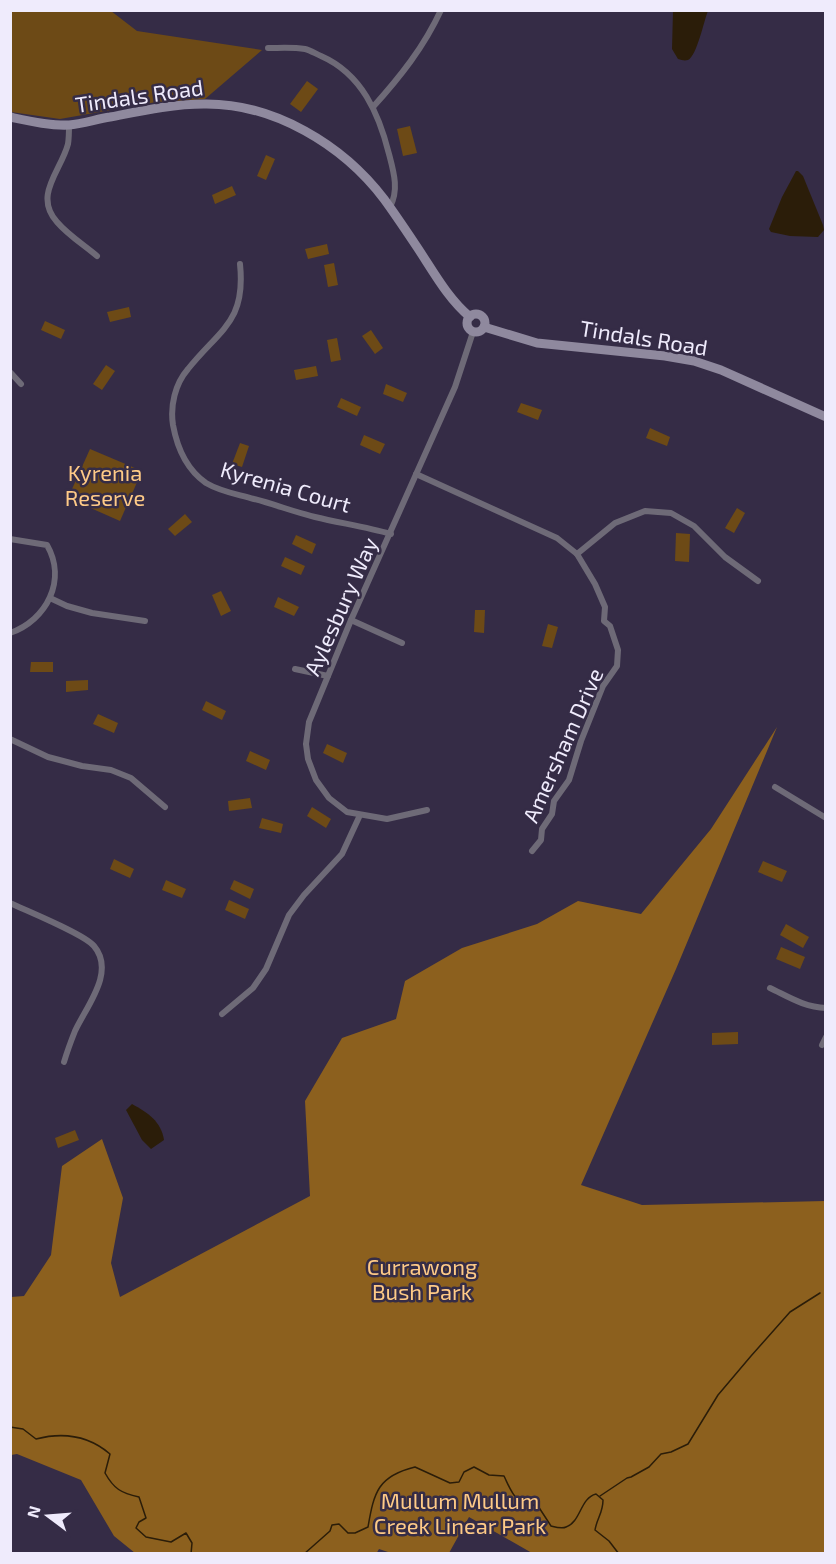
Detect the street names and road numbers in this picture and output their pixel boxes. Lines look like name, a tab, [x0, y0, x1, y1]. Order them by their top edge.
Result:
street label: Tindals Road	[73, 73, 205, 117]
street label: Tindals Road	[578, 314, 710, 360]
street label: Kyrenia Court	[218, 455, 354, 517]
street label: Aylesbury Way	[298, 533, 382, 679]
street label: Amersham Drive	[516, 664, 608, 826]

